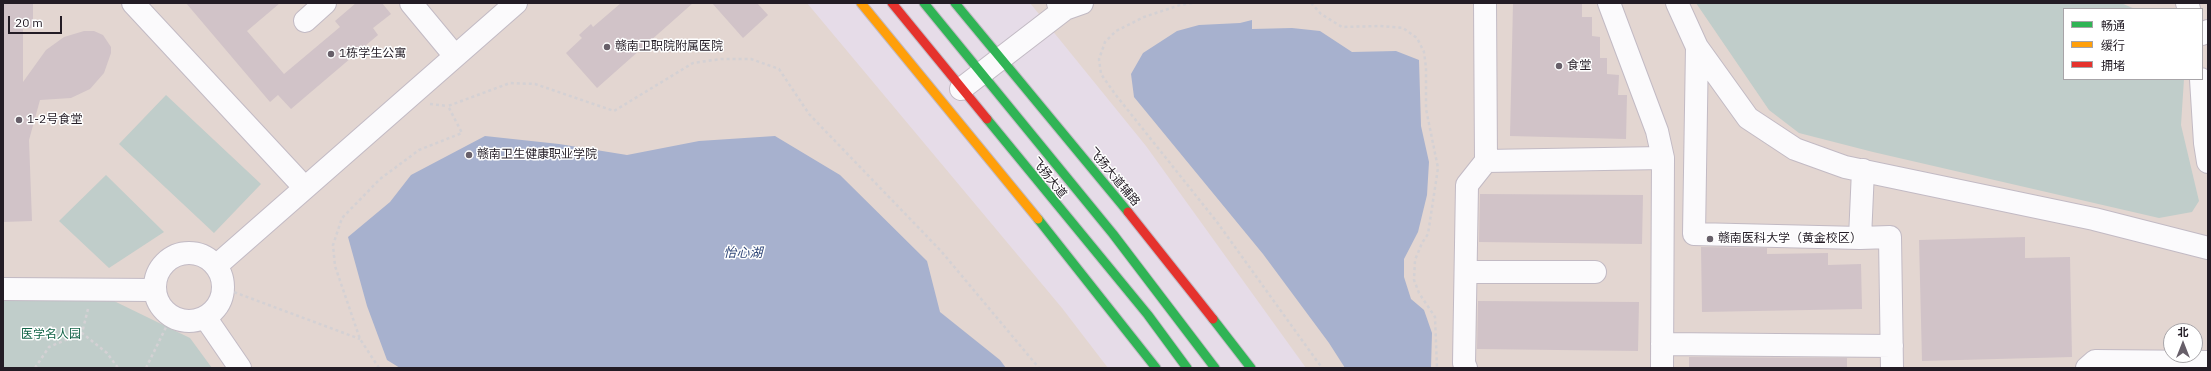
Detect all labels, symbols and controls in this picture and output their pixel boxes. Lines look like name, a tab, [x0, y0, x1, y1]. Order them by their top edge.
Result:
scale bar	[10, 8, 64, 34]
legend	[2063, 8, 2203, 80]
text: 20 m	[15, 15, 43, 30]
text: 畅通	[2101, 18, 2125, 33]
text: 缓行	[2101, 38, 2125, 53]
place label: 赣南卫职院附属医院	[615, 40, 723, 54]
marker: 赣南卫职院附属医院	[602, 42, 612, 52]
place label: 1栋学生公寓	[339, 47, 406, 61]
marker: 1栋学生公寓	[326, 49, 336, 59]
text: 拥堵	[2101, 58, 2125, 73]
place label: 食堂	[1567, 59, 1591, 73]
marker: 食堂	[1554, 61, 1564, 71]
place label: 1-2号食堂	[27, 113, 82, 127]
marker: 1-2号食堂	[14, 115, 24, 125]
street label: 飞扬大道辅路	[1085, 145, 1143, 209]
place label: 赣南卫生健康职业学院	[477, 148, 597, 162]
marker: 赣南卫生健康职业学院	[464, 150, 474, 160]
street label: 飞扬大道	[1028, 155, 1070, 201]
place label: 赣南医科大学（黄金校区）	[1718, 232, 1862, 246]
marker: 赣南医科大学（黄金校区）	[1705, 234, 1715, 244]
water label: 怡心湖	[724, 245, 762, 261]
north arrow	[2163, 323, 2203, 363]
text: 北	[2178, 325, 2189, 339]
park label: 医学名人园	[21, 328, 81, 342]

